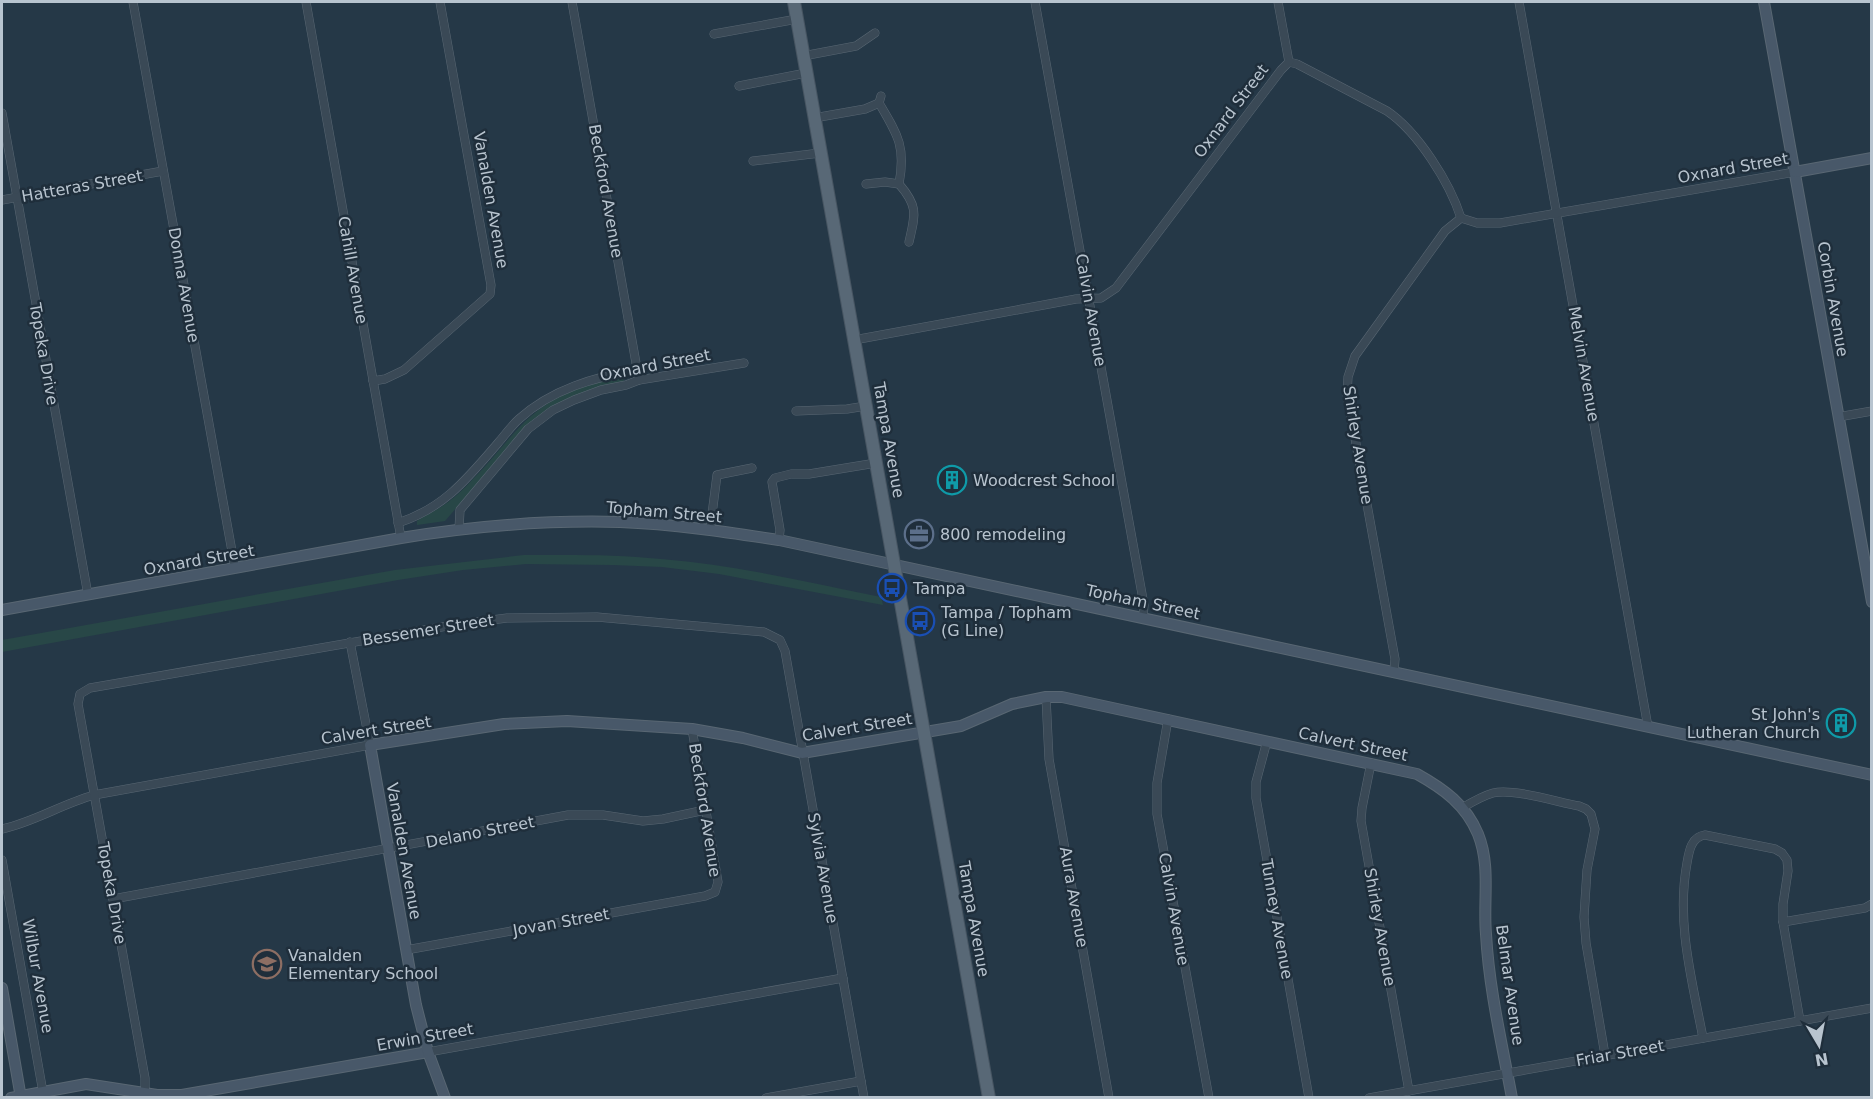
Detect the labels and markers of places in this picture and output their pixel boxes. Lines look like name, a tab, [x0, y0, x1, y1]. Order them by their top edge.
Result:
building icon: Woodcrest School	[936, 464, 968, 496]
place label: Woodcrest School	[973, 471, 1115, 490]
office icon: 800 remodeling	[903, 518, 935, 550]
place label: 800 remodeling	[940, 525, 1066, 544]
bus stop icon: Tampa	[876, 572, 908, 604]
place label: Tampa	[912, 579, 965, 598]
place label: Tampa / Topham (G Line)	[940, 603, 1072, 640]
bus stop icon: Tampa / Topham (G Line)	[904, 605, 936, 637]
place label: St John's Lutheran Church	[1687, 705, 1820, 742]
building icon: St John's Lutheran Church	[1825, 707, 1857, 739]
place label: Vanalden Elementary School	[288, 946, 438, 983]
school or university icon: Vanalden Elementary School	[251, 948, 283, 980]

